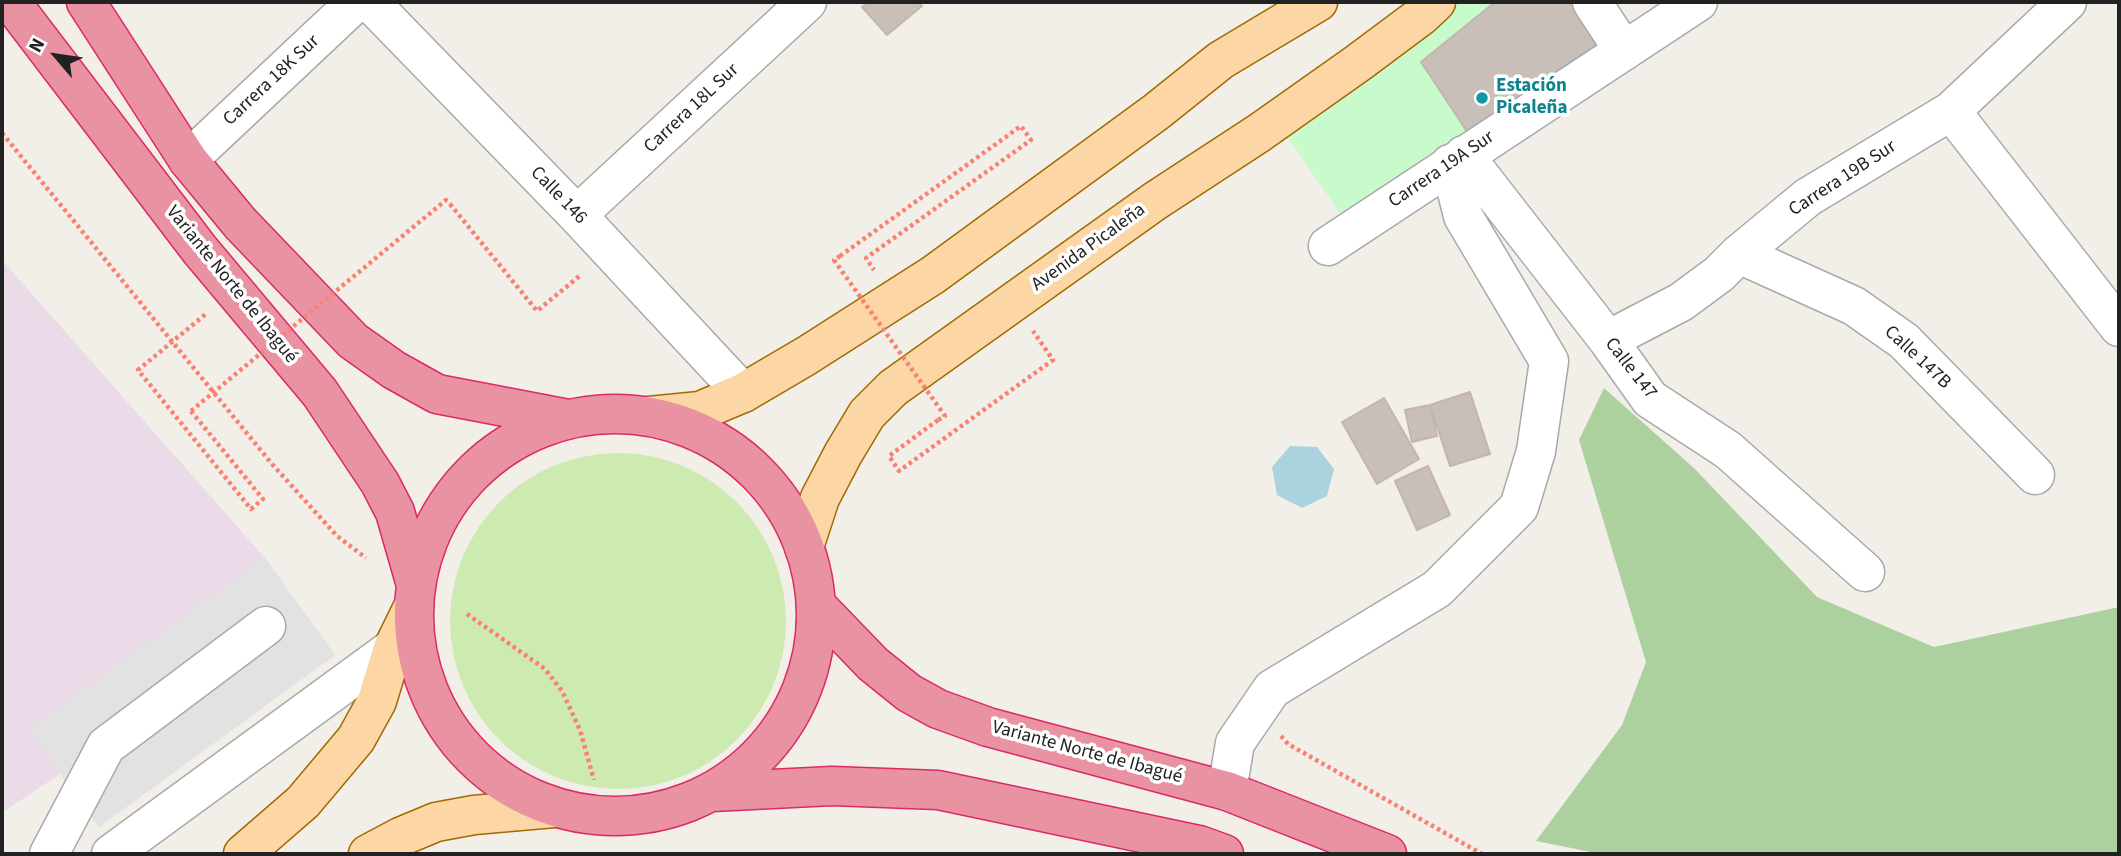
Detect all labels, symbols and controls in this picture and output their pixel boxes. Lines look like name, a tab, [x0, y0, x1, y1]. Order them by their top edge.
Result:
north arrow	[21, 21, 91, 91]
street label: Carrera 18K Sur	[219, 31, 325, 131]
text: N	[22, 34, 52, 58]
street label: Carrera 18L Sur	[640, 59, 744, 159]
place label: Estación Picaleña	[1496, 76, 1567, 120]
marker: Estación Picaleña	[1474, 90, 1490, 106]
street label: Carrera 19A Sur	[1385, 126, 1499, 214]
street label: Carrera 19B Sur	[1785, 136, 1901, 222]
street label: Calle 146	[525, 162, 591, 230]
street label: Avenida Picaleña	[1028, 199, 1150, 297]
street label: Variante Norte de Ibagué	[160, 202, 302, 368]
street label: Calle 147B	[1879, 321, 1955, 395]
street label: Calle 147	[1599, 334, 1661, 404]
street label: Variante Norte de Ibagué	[989, 717, 1185, 789]

